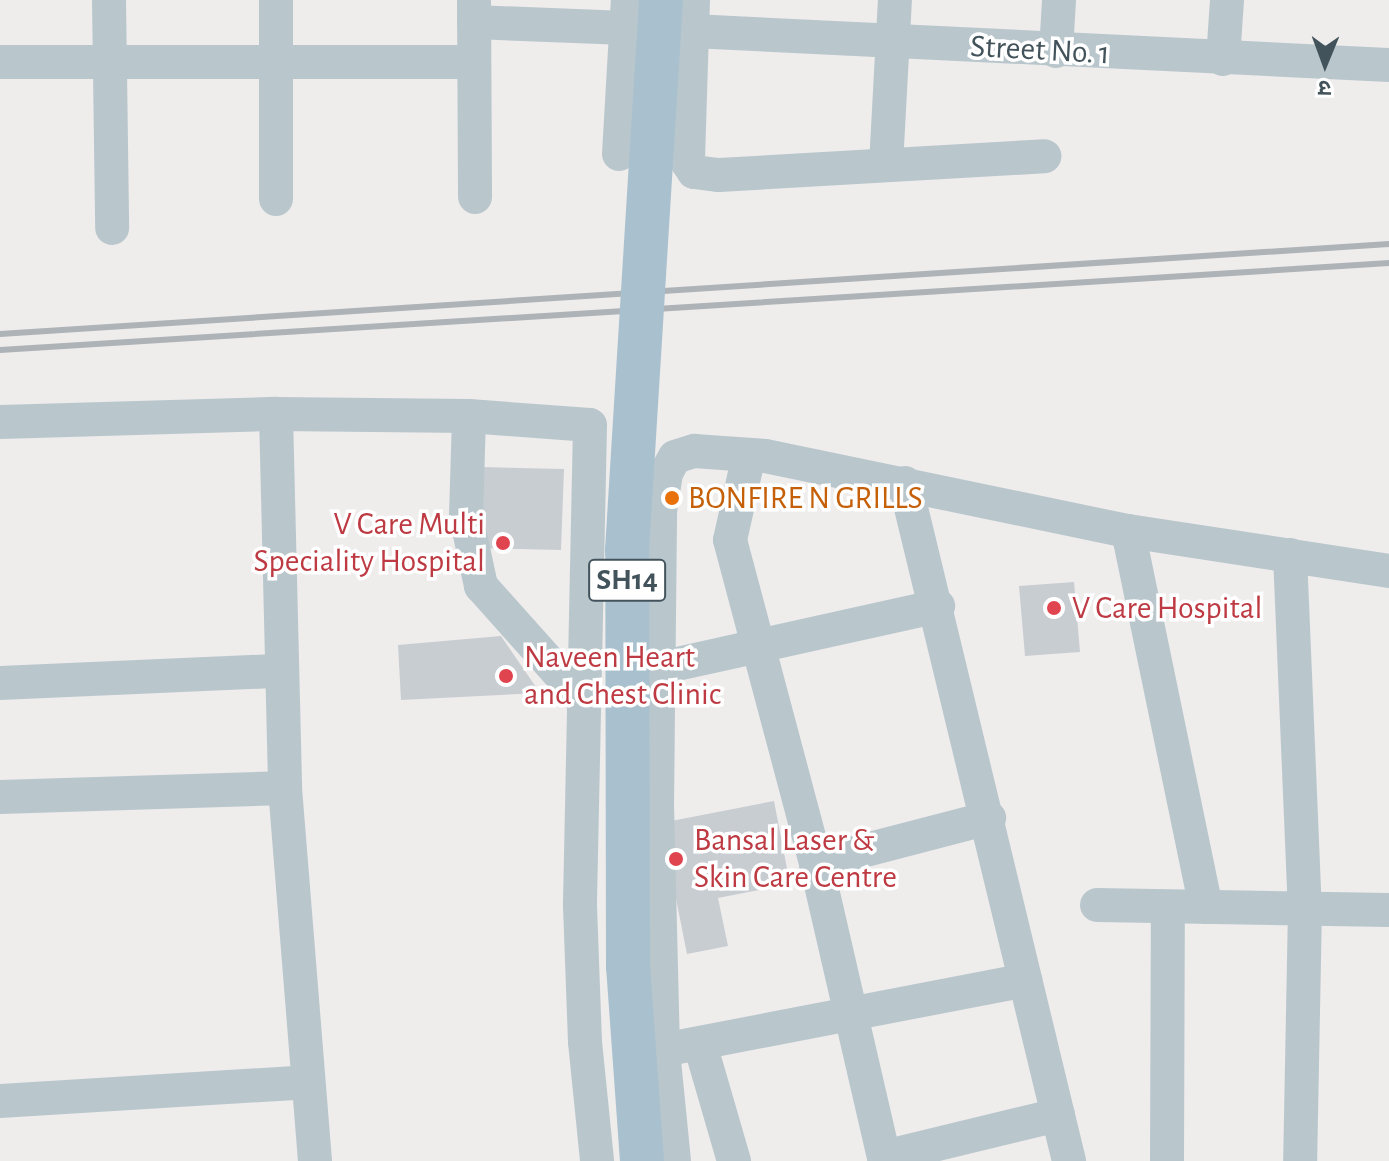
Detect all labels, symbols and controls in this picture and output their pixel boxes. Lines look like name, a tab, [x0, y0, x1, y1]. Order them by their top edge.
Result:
north arrow	[1285, 24, 1365, 104]
street label: Street No. 1	[969, 27, 1111, 73]
text: उ	[1318, 77, 1331, 99]
place label: BONFIRE N GRILLS	[688, 479, 923, 517]
marker: BONFIRE N GRILLS	[663, 489, 681, 507]
place label: V Care Multi Speciality Hospital	[253, 506, 485, 581]
marker: V Care Multi Speciality Hospital	[492, 532, 514, 554]
road number: SH14	[587, 554, 667, 606]
place label: V Care Hospital	[1072, 589, 1262, 627]
marker: V Care Hospital	[1043, 597, 1065, 619]
place label: Naveen Heart and Chest Clinic	[524, 639, 721, 714]
marker: Naveen Heart and Chest Clinic	[495, 665, 517, 687]
place label: Bansal Laser & Skin Care Centre	[694, 822, 897, 897]
marker: Bansal Laser & Skin Care Centre	[665, 848, 687, 870]

